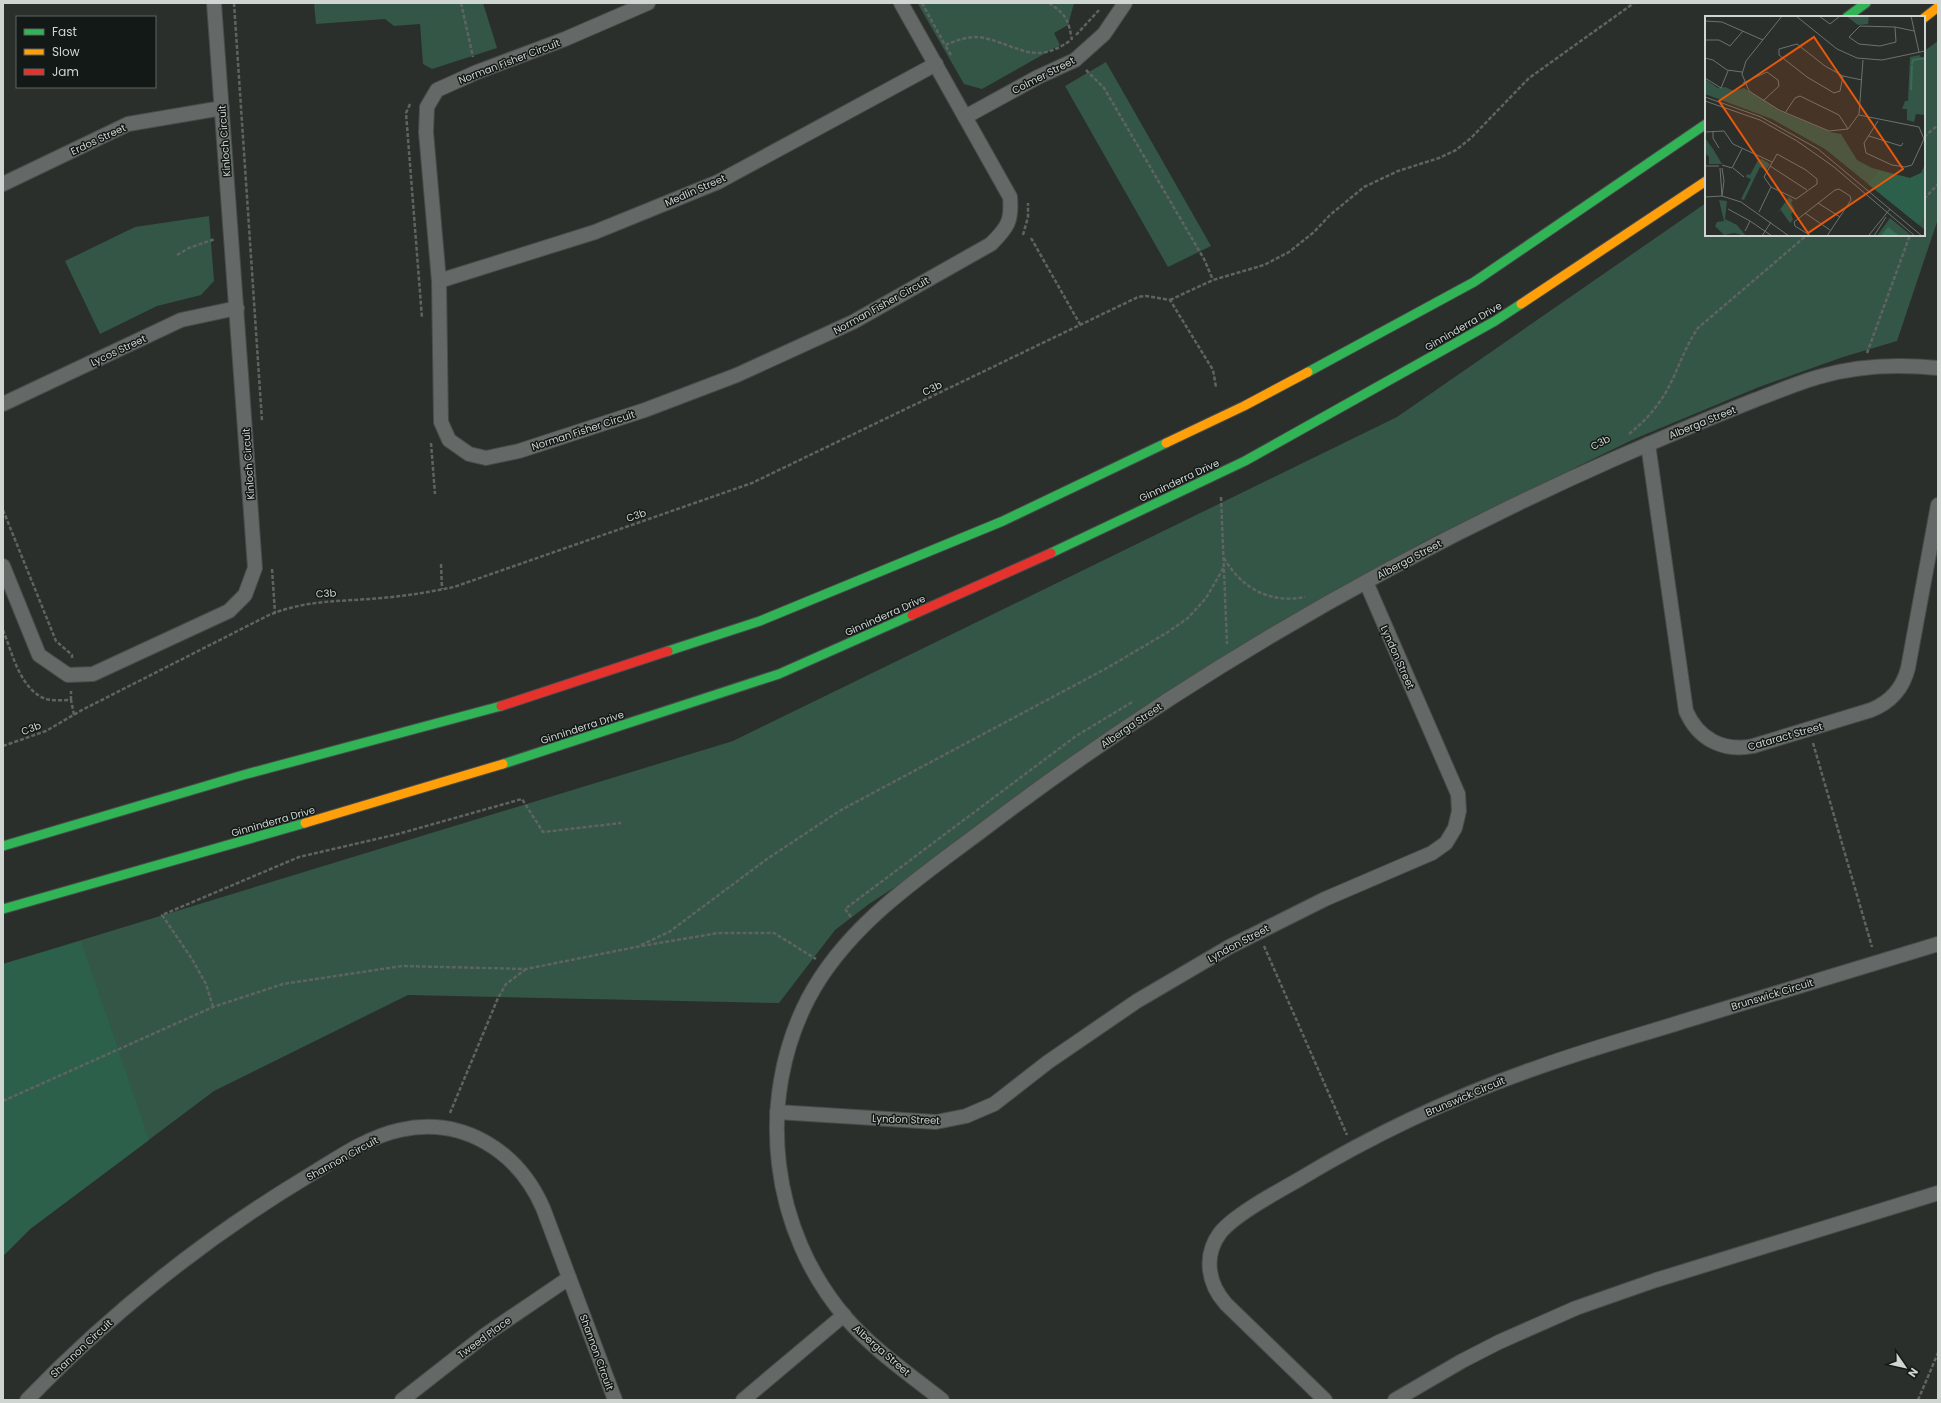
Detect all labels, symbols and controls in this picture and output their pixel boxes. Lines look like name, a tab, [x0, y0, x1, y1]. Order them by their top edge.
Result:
legend	[16, 16, 156, 88]
inset map	[1705, 16, 1925, 236]
text: Fast	[52, 23, 77, 40]
street label: Norman Fisher Circuit	[456, 35, 562, 88]
text: Slow	[52, 43, 80, 60]
street label: Colmer Street	[1009, 53, 1078, 98]
text: Jam	[52, 63, 79, 80]
street label: Kinloch Circuit	[215, 105, 234, 177]
street label: Erdos Street	[68, 120, 129, 159]
street label: Medlin Street	[663, 170, 728, 210]
street label: Norman Fisher Circuit	[831, 273, 932, 338]
street label: Ginninderra Drive	[1422, 298, 1505, 355]
street label: Lycos Street	[88, 331, 149, 370]
street label: C3b	[920, 377, 945, 400]
street label: Alberga Street	[1666, 402, 1738, 443]
street label: Norman Fisher Circuit	[530, 407, 637, 454]
street label: Kinloch Circuit	[239, 428, 258, 500]
street label: C3b	[1588, 431, 1613, 454]
street label: Ginninderra Drive	[1137, 455, 1222, 506]
street label: C3b	[624, 505, 648, 526]
street label: Alberga Street	[1374, 536, 1445, 583]
street label: C3b	[315, 585, 337, 602]
street label: Ginninderra Drive	[842, 591, 928, 640]
street label: Lyndon Street	[1377, 623, 1418, 692]
street label: Alberga Street	[1097, 699, 1165, 752]
street label: Ginninderra Drive	[539, 707, 626, 748]
street label: C3b	[19, 718, 44, 739]
street label: Cataract Street	[1746, 719, 1825, 754]
street label: Ginninderra Drive	[229, 802, 317, 841]
street label: Lyndon Street	[1205, 921, 1272, 966]
street label: Brunswick Circuit	[1729, 975, 1815, 1014]
street label: Brunswick Circuit	[1423, 1073, 1508, 1120]
street label: Lyndon Street	[872, 1111, 941, 1128]
street label: Shannon Circuit	[304, 1132, 381, 1184]
street label: Shannon Circuit	[576, 1312, 617, 1393]
street label: Tweed Place	[455, 1313, 514, 1362]
street label: Shannon Circuit	[47, 1315, 116, 1381]
street label: Alberga Street	[850, 1321, 914, 1380]
north arrow	[1885, 1347, 1925, 1387]
text: N	[1904, 1365, 1922, 1380]

